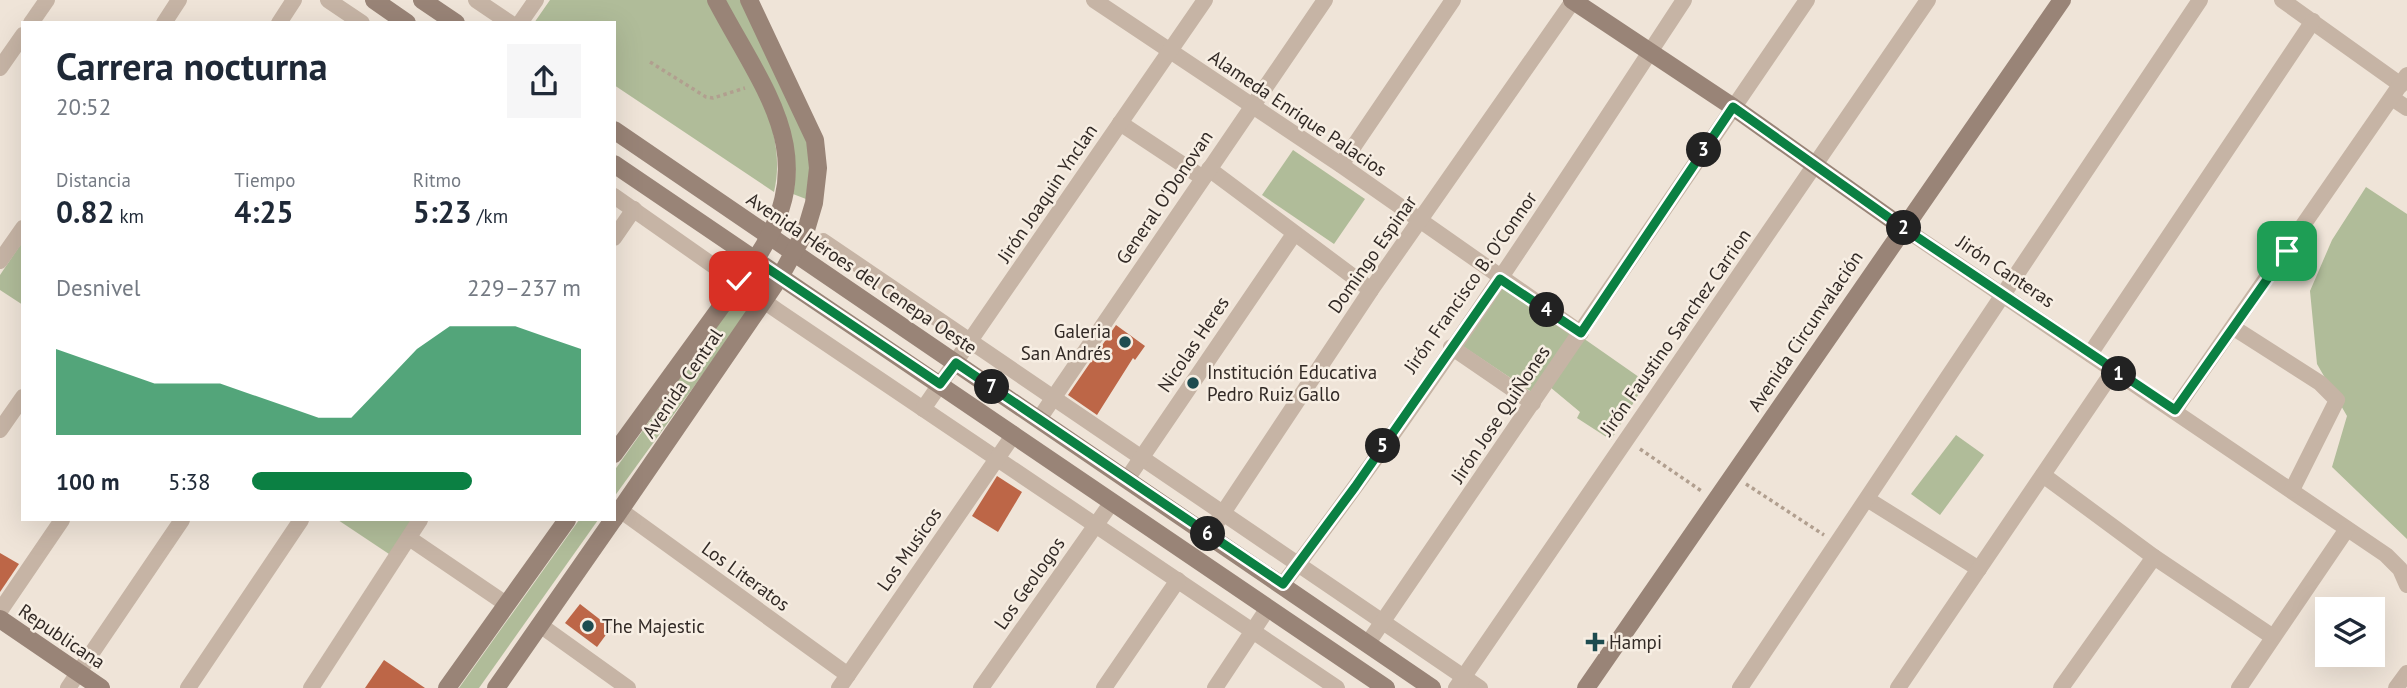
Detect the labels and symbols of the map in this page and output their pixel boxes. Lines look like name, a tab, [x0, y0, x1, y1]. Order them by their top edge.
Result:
street label: Alameda Enrique Palacios	[1204, 45, 1392, 181]
street label: Jirón Joaquin Ynclan	[991, 119, 1102, 268]
street label: General O'Donovan	[1110, 126, 1218, 268]
pin: 3	[1686, 132, 1722, 168]
street label: Jirón Francisco B. O'Connor	[1398, 186, 1542, 378]
street label: Avenida Héroes del Cenepa Oeste	[742, 187, 982, 359]
street label: Domingo Espinar	[1322, 190, 1422, 318]
pin: 2	[1886, 210, 1922, 246]
pin	[2257, 221, 2317, 281]
street label: Jirón Faustino Sanchez Carrion	[1594, 224, 1756, 441]
street label: Jirón Canteras	[1952, 229, 2059, 312]
street label: Avenida Circunvalación	[1742, 246, 1868, 416]
pin	[709, 251, 769, 311]
street label: Nicolas Heres	[1152, 291, 1234, 397]
pin: 4	[1530, 292, 1564, 328]
place label: Galeria San Andrés	[1021, 319, 1111, 365]
street label: Avenida Central	[636, 323, 728, 443]
marker: Galeria San Andrés	[1117, 334, 1133, 350]
street label: Jirón Jose QuiÑones	[1445, 341, 1555, 488]
pin: 1	[2102, 356, 2136, 392]
place label: Institución Educativa Pedro Ruiz Gallo	[1207, 360, 1377, 406]
pin: 7	[974, 370, 1010, 404]
marker: Institución Educativa Pedro Ruiz Gallo	[1185, 375, 1201, 391]
pin: 5	[1366, 428, 1400, 464]
street label: Los Musicos	[871, 503, 947, 595]
pin: 6	[1190, 516, 1226, 552]
street label: Los Geologos	[988, 532, 1070, 634]
street label: Los Literatos	[697, 536, 795, 616]
street label: Republicana	[14, 598, 110, 674]
place label: The Majestic	[602, 614, 705, 638]
marker: The Majestic	[580, 618, 596, 634]
place label: Hampi	[1609, 630, 1662, 654]
marker: Hampi	[1587, 634, 1603, 650]

